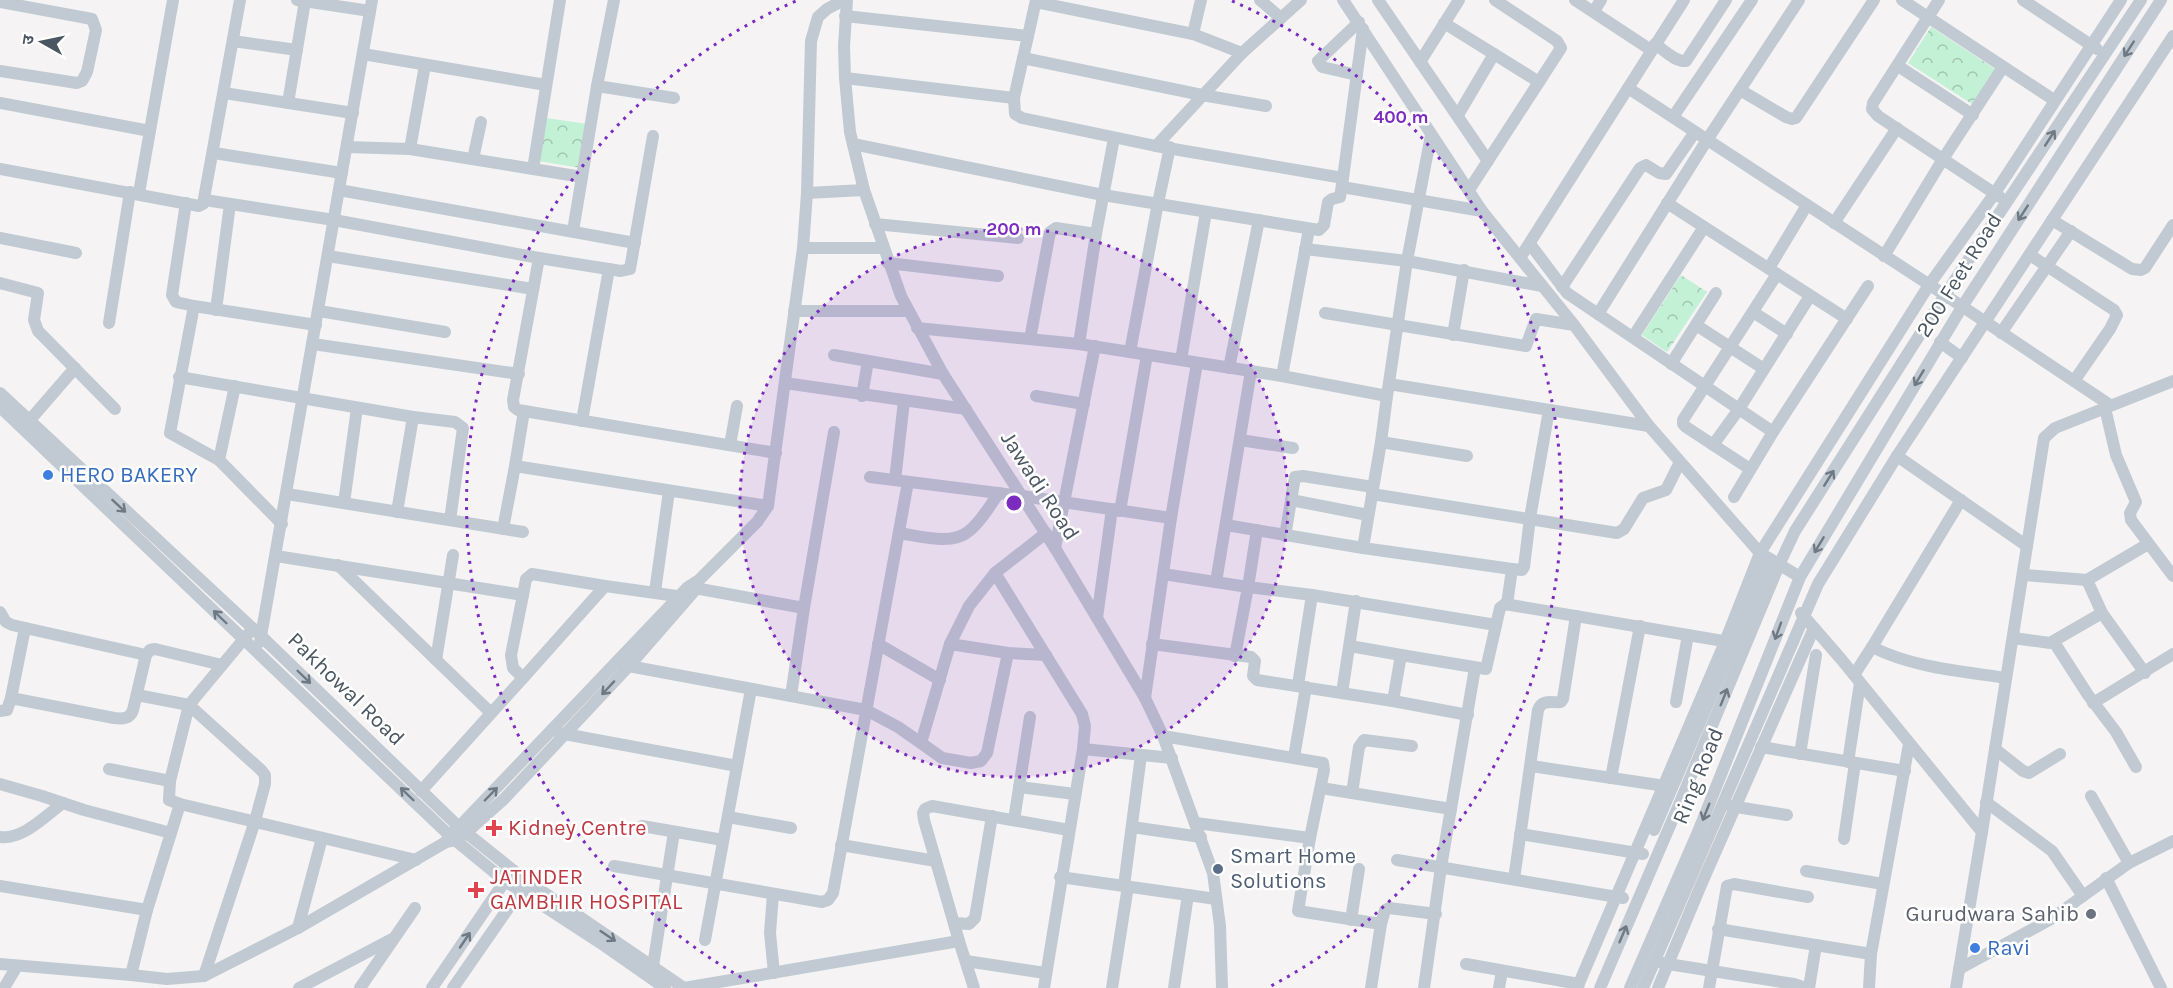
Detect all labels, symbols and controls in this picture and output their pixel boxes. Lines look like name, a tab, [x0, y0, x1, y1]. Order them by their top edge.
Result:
north arrow	[12, 12, 72, 72]
text: उ	[18, 33, 38, 46]
one-way arrow	[2123, 40, 2135, 57]
text: 400 m	[1373, 106, 1429, 128]
one-way arrow	[2044, 131, 2056, 147]
one-way arrow	[2017, 204, 2029, 220]
street label: 200 Feet Road	[1910, 208, 2008, 342]
text: 200 m	[986, 218, 1042, 240]
one-way arrow	[1913, 369, 1925, 386]
street label: Jawadi Road	[995, 427, 1085, 545]
place label: HERO BAKERY	[60, 462, 198, 488]
marker: HERO BAKERY	[41, 468, 55, 482]
one-way arrow	[1823, 470, 1835, 487]
centre of rings	[1004, 493, 1024, 513]
one-way arrow	[111, 498, 126, 512]
one-way arrow	[1813, 536, 1825, 553]
one-way arrow	[212, 610, 227, 624]
one-way arrow	[1772, 621, 1783, 640]
street label: Pakhowal Road	[282, 627, 410, 751]
one-way arrow	[296, 670, 311, 685]
one-way arrow	[601, 680, 615, 695]
one-way arrow	[1719, 688, 1730, 707]
street label: Ring Road	[1667, 724, 1729, 828]
one-way arrow	[400, 787, 415, 801]
one-way arrow	[484, 787, 499, 802]
one-way arrow	[1700, 803, 1711, 821]
place label: Kidney Centre	[508, 815, 647, 841]
marker: Kidney Centre	[485, 819, 503, 837]
place label: Smart Home Solutions	[1230, 843, 1356, 894]
marker: Smart Home Solutions	[1211, 862, 1225, 876]
place label: JATINDER GAMBHIR HOSPITAL	[490, 864, 683, 915]
marker: JATINDER GAMBHIR HOSPITAL	[467, 881, 485, 899]
place label: Gurudwara Sahib	[1906, 901, 2079, 927]
marker: Gurudwara Sahib	[2084, 907, 2098, 921]
one-way arrow	[1618, 926, 1630, 944]
one-way arrow	[600, 929, 617, 942]
one-way arrow	[459, 932, 471, 948]
place label: Ravi	[1987, 935, 2030, 961]
marker: Ravi	[1968, 941, 1982, 955]

